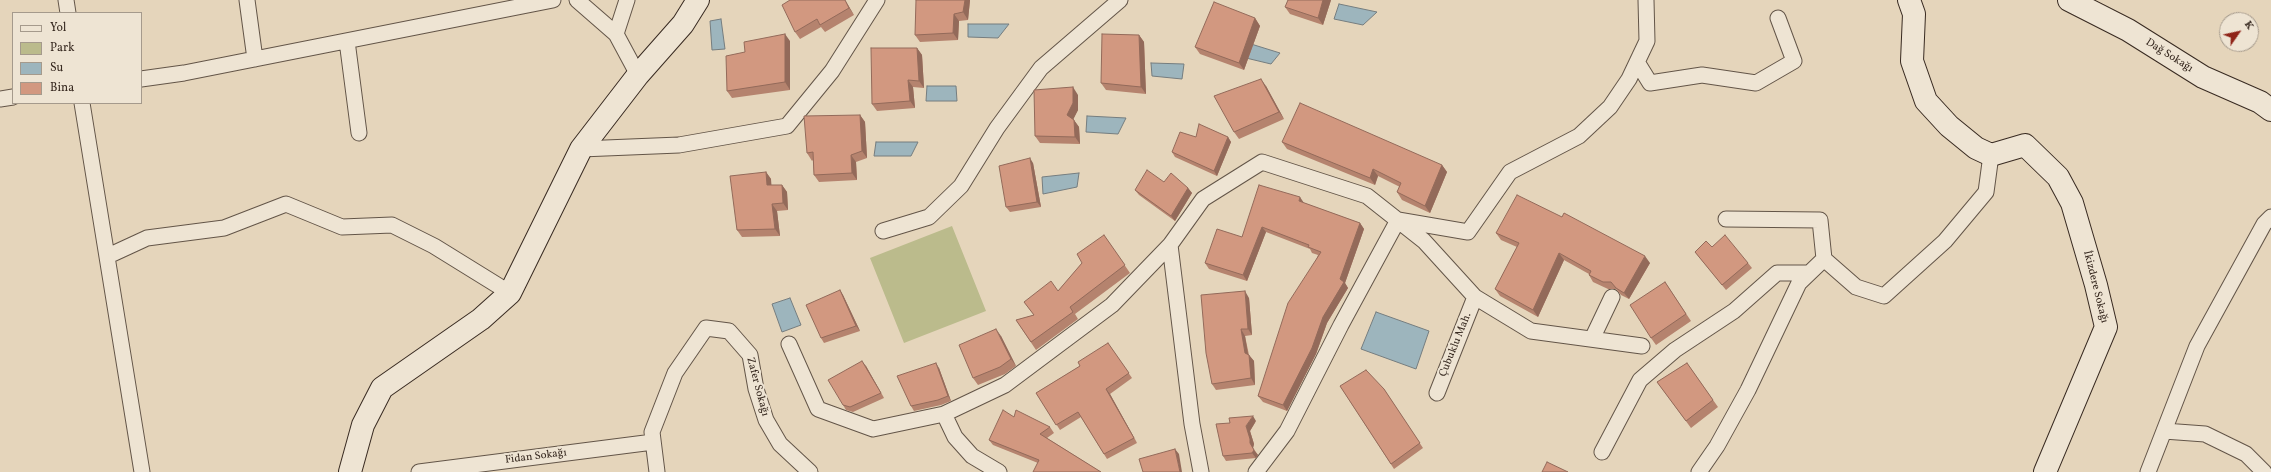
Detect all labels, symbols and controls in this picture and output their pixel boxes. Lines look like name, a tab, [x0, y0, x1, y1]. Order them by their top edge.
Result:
legend	[12, 12, 142, 104]
north arrow	[2219, 12, 2259, 52]
text: K	[2240, 18, 2257, 33]
text: Yol	[50, 20, 66, 36]
street label: Dağ Sokağı	[2143, 36, 2195, 76]
text: Park	[50, 40, 75, 56]
text: Su	[50, 60, 63, 76]
text: Bina	[50, 80, 74, 96]
street label: İkizdere Sokağı	[2080, 249, 2110, 325]
street label: Çubuklu Mah.	[1437, 311, 1475, 379]
street label: Zafer Sokağı	[743, 356, 771, 418]
street label: Fidan Sokağı	[505, 447, 567, 467]

